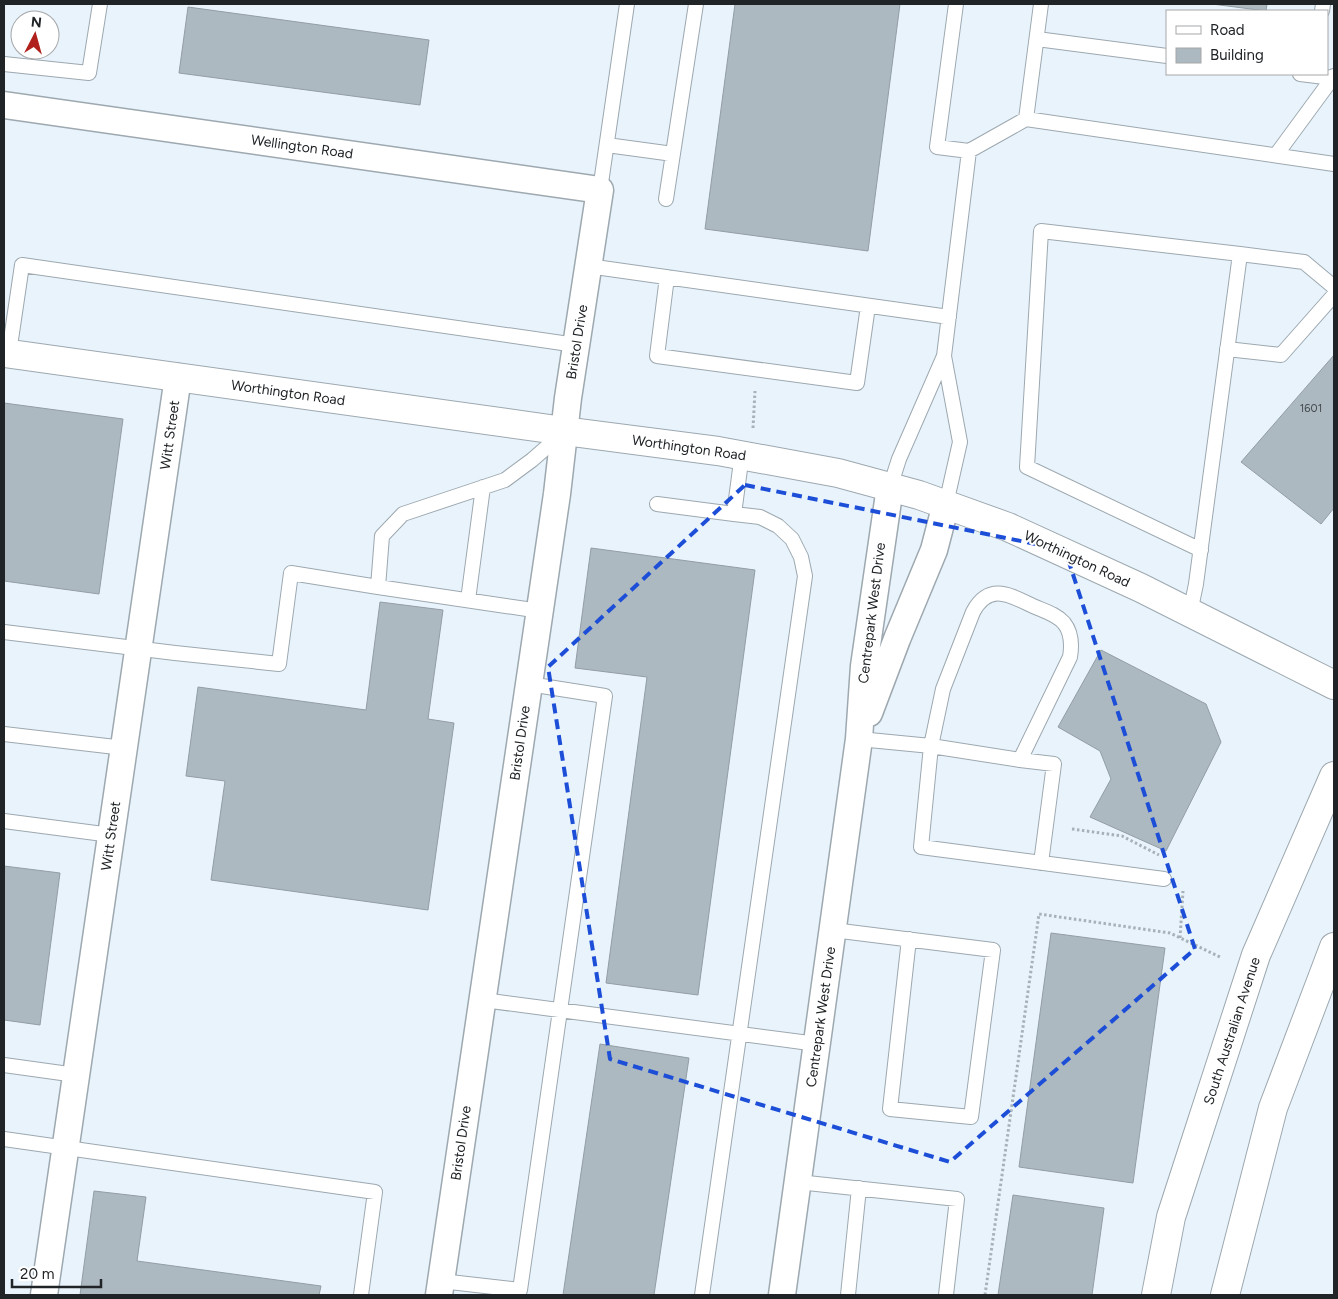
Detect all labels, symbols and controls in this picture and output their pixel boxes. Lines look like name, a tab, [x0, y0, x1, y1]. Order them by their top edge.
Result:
north arrow	[10, 10, 60, 60]
legend	[1166, 10, 1328, 75]
text: N	[30, 14, 43, 32]
text: Road	[1210, 21, 1245, 39]
text: Building	[1210, 46, 1264, 64]
street label: Wellington Road	[250, 131, 354, 163]
street label: Bristol Drive	[563, 303, 591, 381]
street label: Worthington Road	[230, 377, 346, 409]
street label: Witt Street	[157, 399, 183, 471]
house number: 1601	[1300, 402, 1322, 415]
street label: Worthington Road	[631, 432, 747, 464]
street label: Worthington Road	[1021, 527, 1133, 591]
street label: Centrepark West Drive	[855, 541, 889, 684]
street label: Bristol Drive	[506, 704, 534, 781]
street label: Witt Street	[98, 800, 124, 872]
street label: Centrepark West Drive	[803, 945, 839, 1088]
street label: South Australian Avenue	[1200, 955, 1264, 1107]
street label: Bristol Drive	[447, 1104, 475, 1181]
scale bar	[12, 1256, 101, 1288]
text: 20 m	[20, 1265, 54, 1283]

